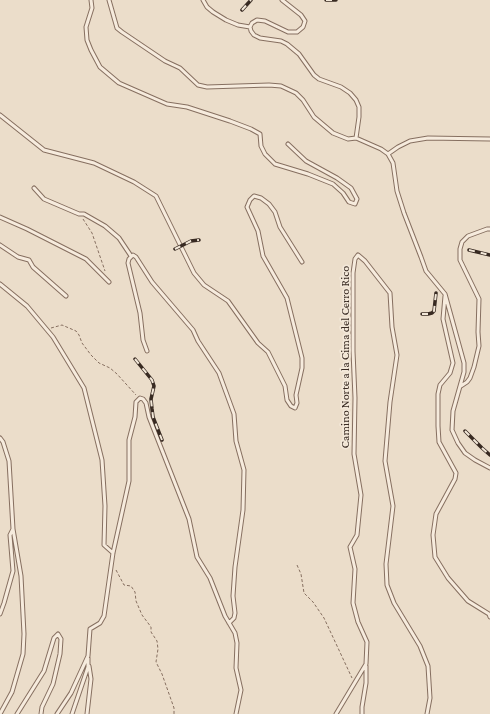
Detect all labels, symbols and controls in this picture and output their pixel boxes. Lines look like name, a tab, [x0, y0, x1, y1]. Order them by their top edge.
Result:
street label: Camino Norte a la Cima del Cerro Rico	[338, 266, 352, 448]

